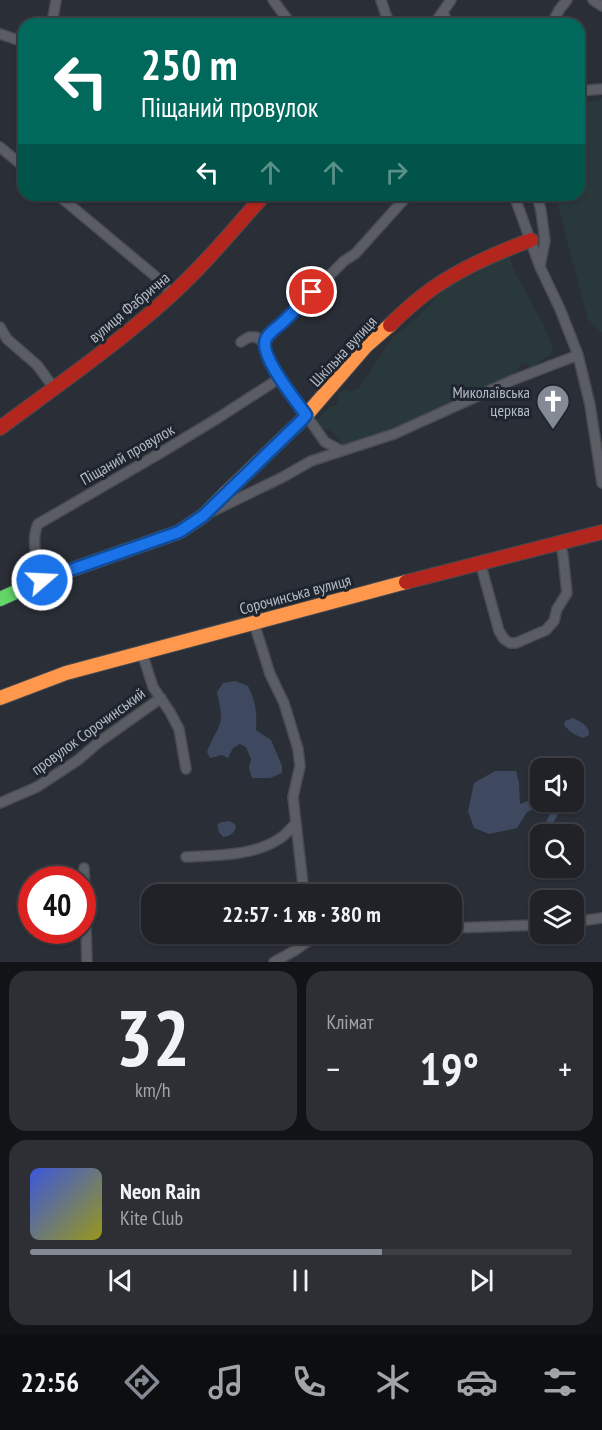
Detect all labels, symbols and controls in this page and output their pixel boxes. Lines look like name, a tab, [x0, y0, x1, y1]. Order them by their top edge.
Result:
text: 250 m	[141, 37, 238, 92]
icon: left	[42, 42, 120, 120]
text: Піщаний провулок	[141, 90, 318, 124]
icon: left	[191, 156, 224, 189]
icon: ahead	[254, 156, 287, 189]
icon: ahead	[317, 156, 350, 189]
icon: right	[380, 156, 413, 189]
pin	[286, 266, 337, 317]
street label: вулиця Фабрична	[84, 267, 174, 347]
icon: arrive	[295, 275, 328, 308]
street label: Шкільна вулиця	[305, 312, 381, 390]
place label: Миколаївська церква	[452, 382, 530, 420]
church icon: Миколаївська церква	[535, 383, 571, 430]
street label: Піщаний провулок	[77, 419, 178, 489]
position arrow	[10, 548, 74, 612]
street label: Сорочинська вулиця	[237, 569, 353, 619]
street label: провулок Сорочинський	[27, 683, 149, 779]
map controls	[530, 758, 584, 944]
button: sound	[530, 758, 584, 812]
button: search	[530, 824, 584, 878]
speed limit sign: 40	[18, 866, 96, 944]
button: layers	[530, 890, 584, 944]
text: 22:57 · 1 хв · 380 m	[222, 900, 381, 928]
text: 32	[115, 987, 190, 1088]
text: Клімат	[327, 1009, 374, 1035]
text: 19°	[420, 1039, 479, 1097]
text: −	[327, 1047, 340, 1090]
text: +	[558, 1047, 572, 1090]
text: km/h	[135, 1077, 170, 1103]
text: Neon Rain	[120, 1177, 200, 1205]
text: Kite Club	[120, 1205, 183, 1231]
icon: previous	[104, 1264, 137, 1297]
icon: pause	[284, 1264, 317, 1297]
icon: next	[465, 1264, 498, 1297]
icon: directions	[121, 1361, 163, 1403]
icon: music	[205, 1361, 247, 1403]
icon: phone	[288, 1361, 330, 1403]
icon: climate	[372, 1361, 414, 1403]
icon: car	[456, 1361, 498, 1403]
icon: filters	[539, 1361, 581, 1403]
text: 22:56	[21, 1365, 79, 1399]

